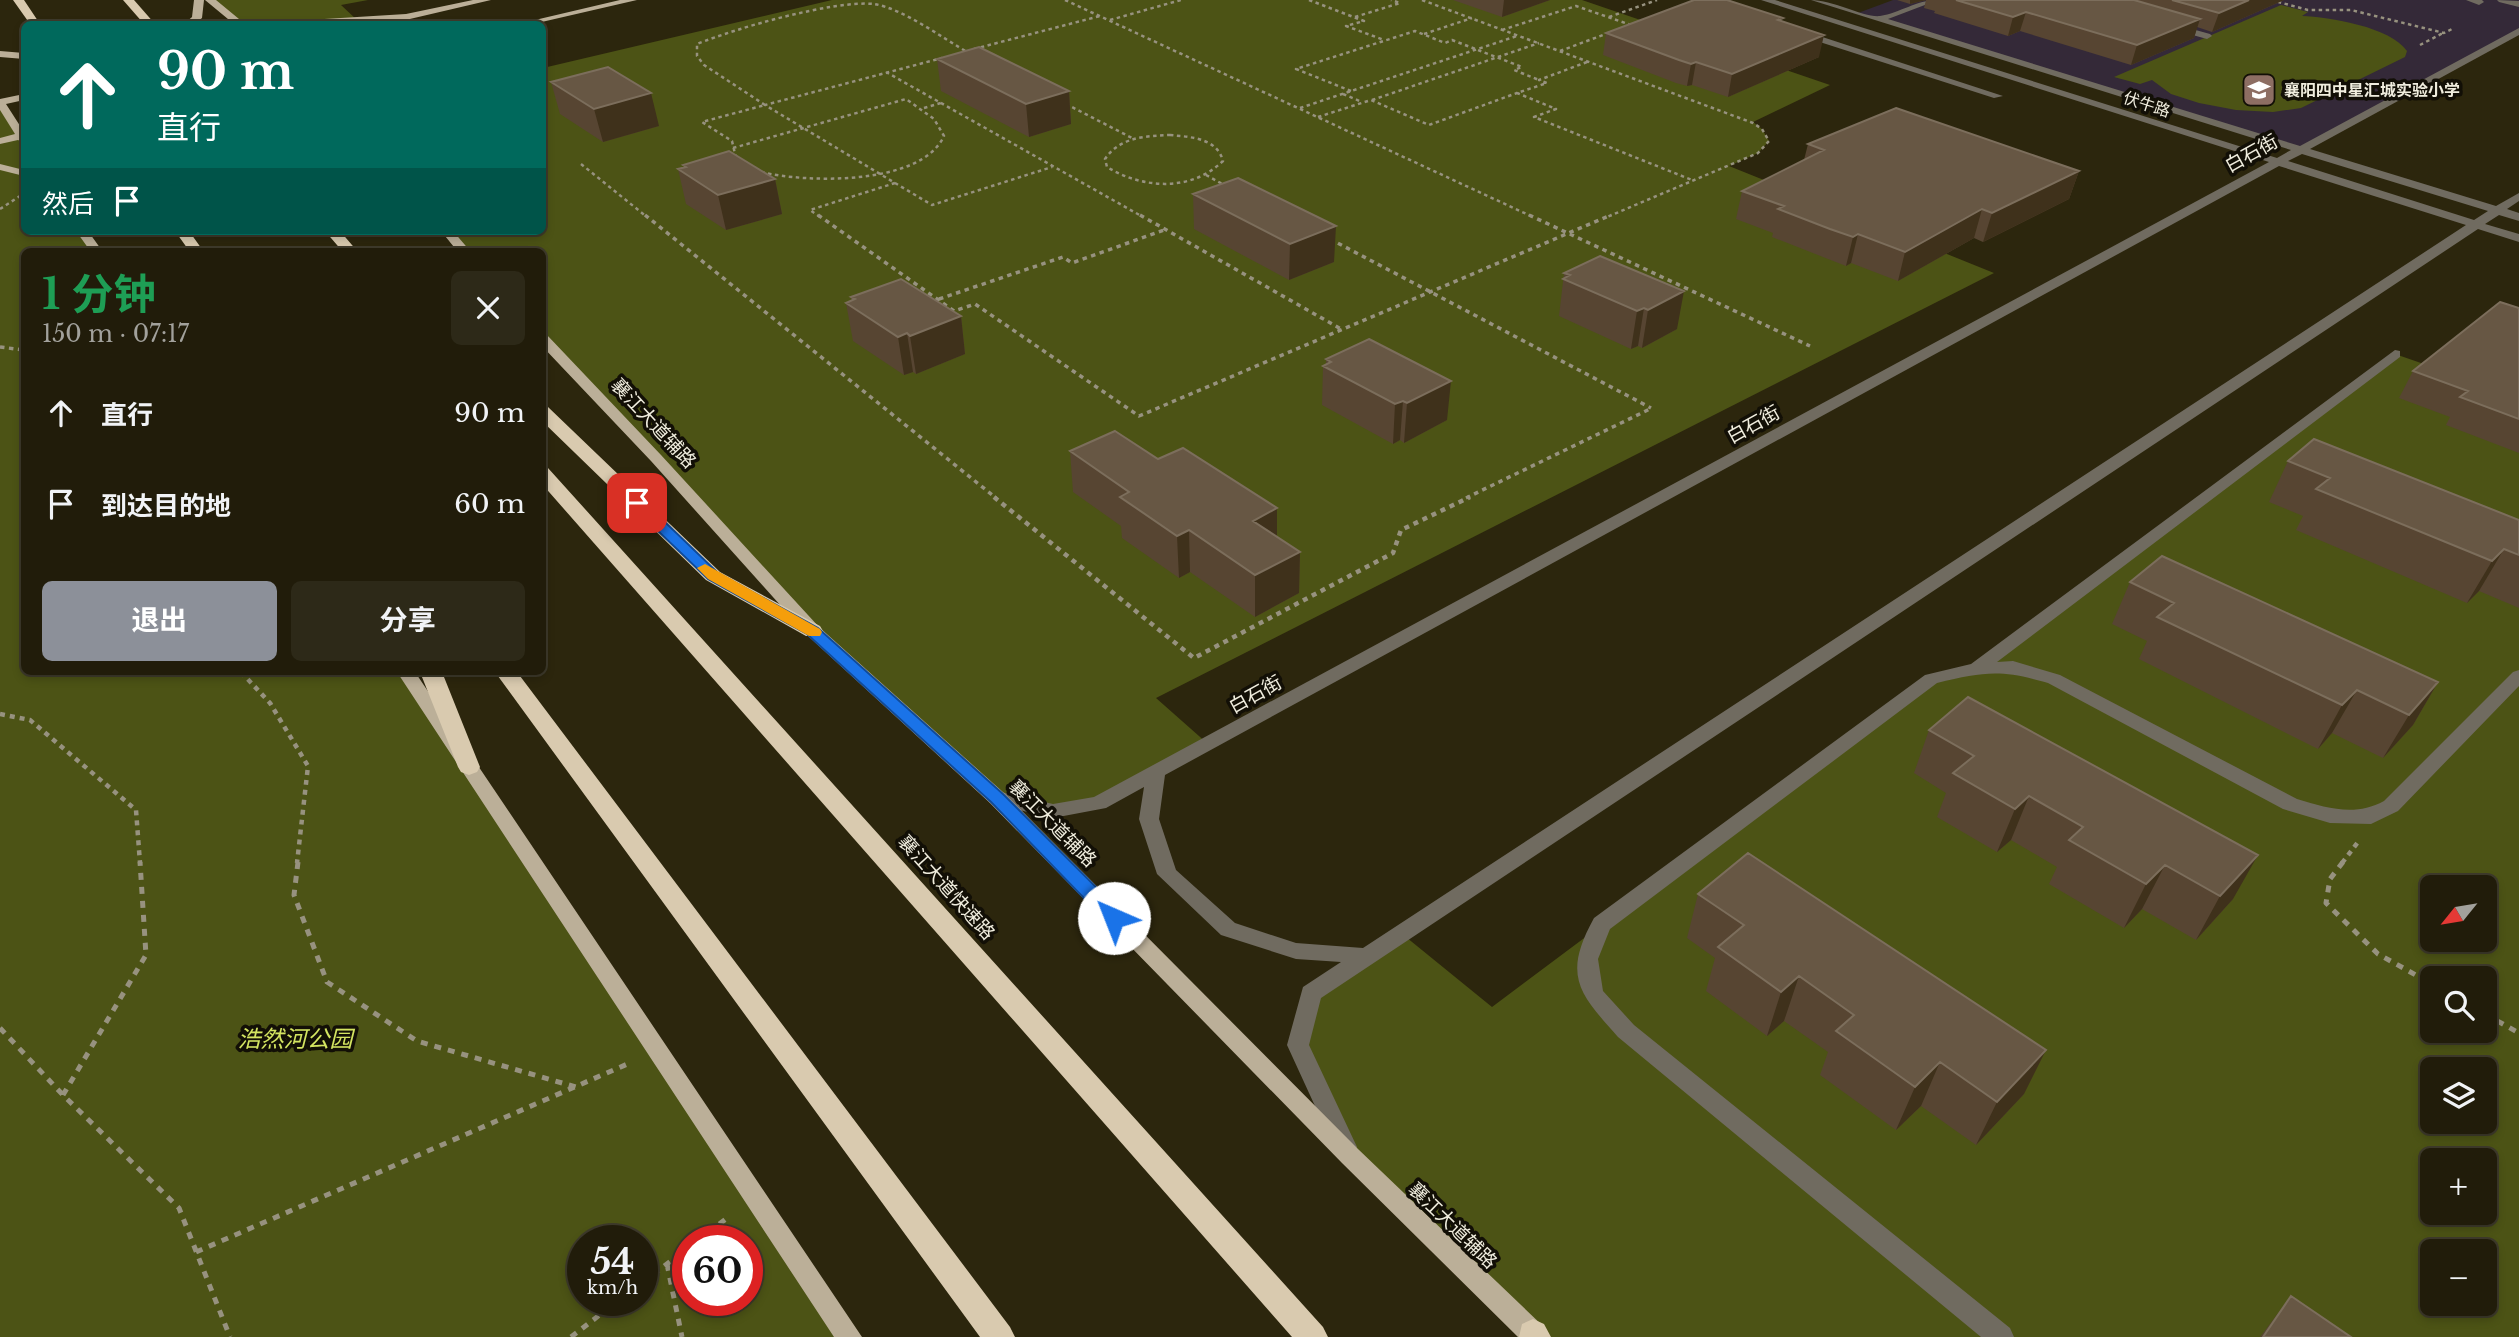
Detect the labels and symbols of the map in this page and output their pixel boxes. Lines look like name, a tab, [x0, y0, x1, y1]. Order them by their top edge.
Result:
school or university icon: 襄阳四中星汇城实验小学	[2240, 71, 2278, 109]
place label: 襄阳四中星汇城实验小学	[2284, 80, 2460, 100]
street label: 伏牛路	[2121, 87, 2173, 121]
street label: 白石街	[2221, 130, 2282, 177]
street label: 襄江大道辅路	[606, 374, 701, 473]
street label: 白石街	[1723, 401, 1784, 448]
pin	[607, 473, 667, 533]
street label: 白石街	[1225, 671, 1286, 718]
street label: 襄江大道辅路	[1004, 775, 1101, 872]
street label: 襄江大道快速路	[894, 830, 1000, 944]
north arrow	[2420, 875, 2497, 952]
position arrow	[1077, 881, 1151, 955]
park label: 浩然河公园	[238, 1025, 356, 1053]
street label: 襄江大道辅路	[1404, 1177, 1502, 1273]
speed limit sign: 60	[672, 1225, 763, 1316]

